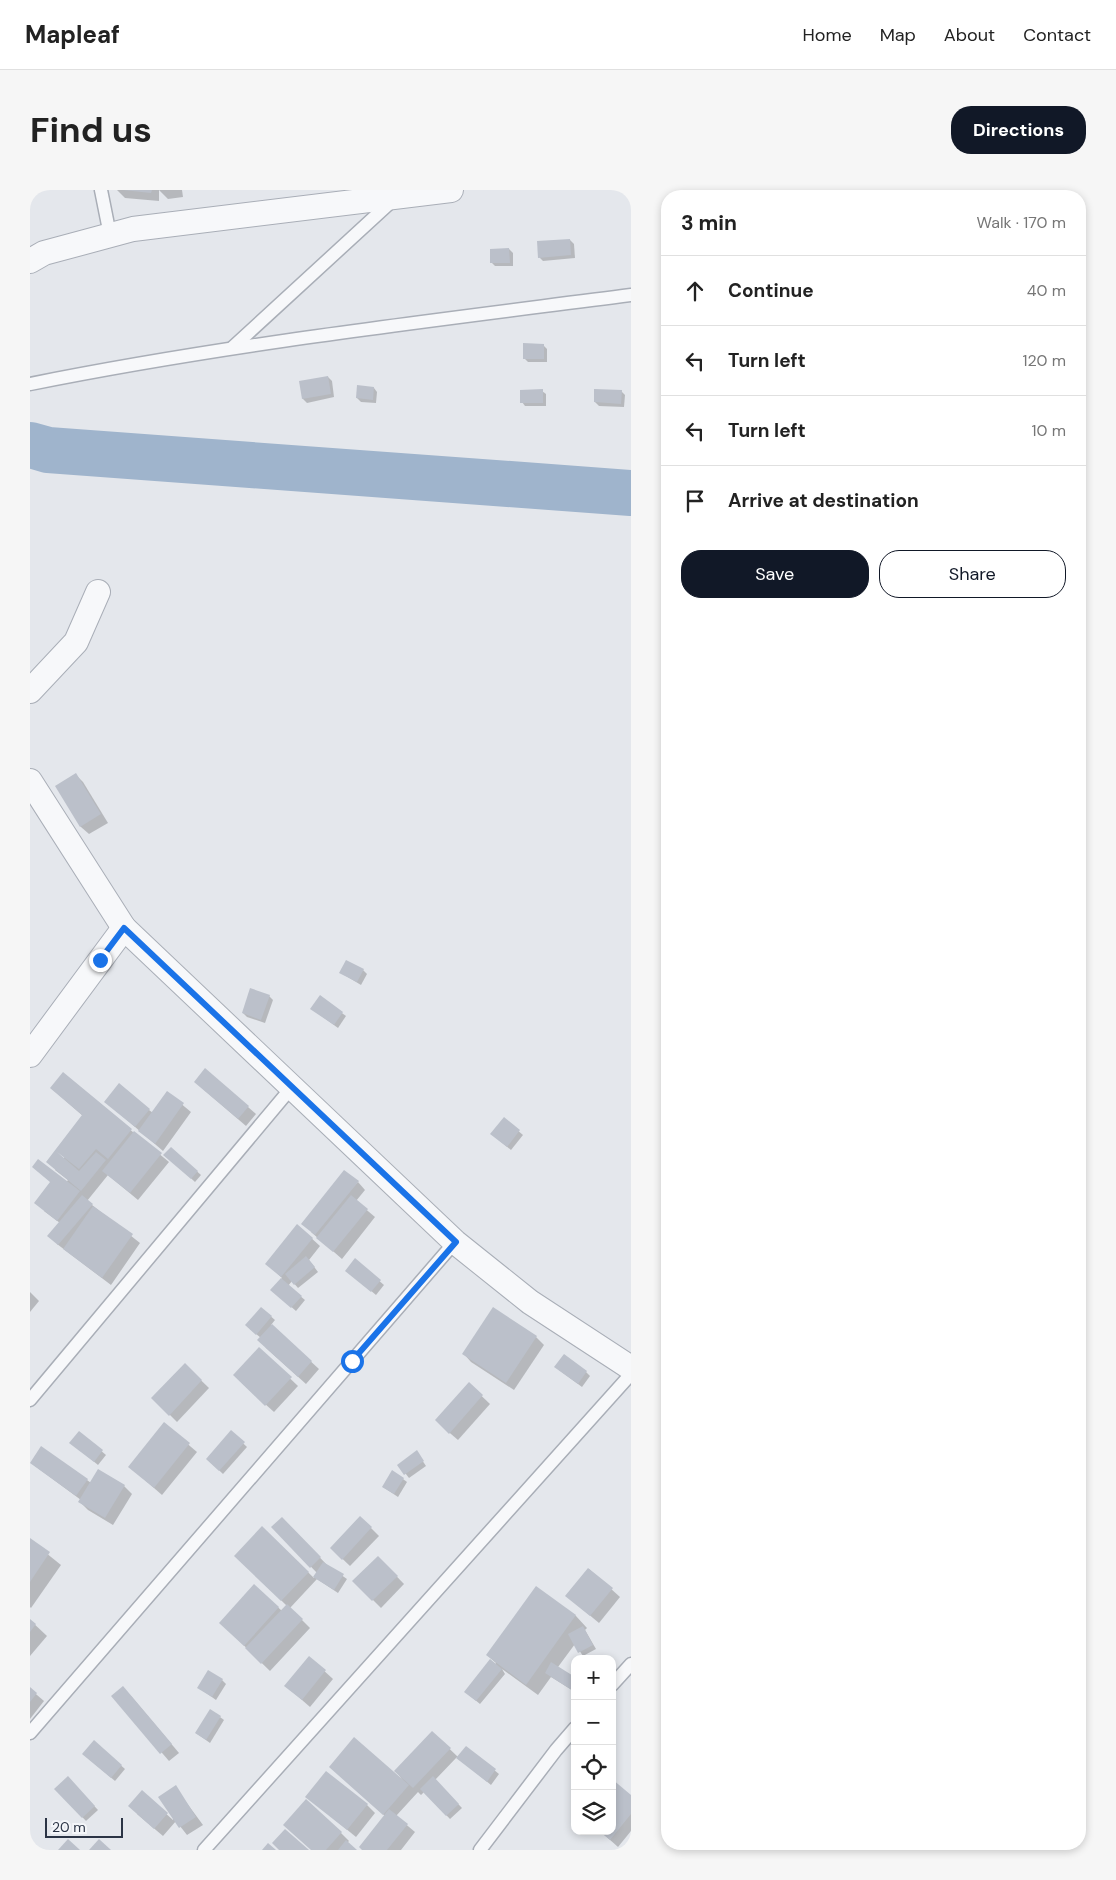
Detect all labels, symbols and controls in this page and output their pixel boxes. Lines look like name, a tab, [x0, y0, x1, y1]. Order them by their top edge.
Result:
text: Mapleaf	[25, 19, 120, 50]
text: Home	[802, 23, 852, 47]
text: Map	[880, 23, 916, 47]
text: About	[944, 23, 995, 47]
text: Contact	[1023, 23, 1091, 47]
button: Directions	[951, 106, 1086, 154]
text: Find us	[30, 107, 152, 153]
text: 3 min	[681, 209, 737, 237]
text: Walk · 170 m	[977, 212, 1066, 233]
icon: ahead	[681, 277, 709, 305]
text: Continue	[728, 278, 814, 303]
text: 40 m	[1027, 280, 1066, 301]
icon: left	[681, 347, 709, 375]
text: Turn left	[728, 348, 806, 373]
text: 120 m	[1022, 350, 1066, 371]
icon: left	[681, 417, 709, 445]
text: Turn left	[728, 418, 806, 443]
text: 10 m	[1032, 420, 1066, 441]
icon: arrive	[681, 487, 709, 515]
text: Arrive at destination	[728, 488, 919, 513]
button: Save	[681, 550, 869, 598]
button: Share	[879, 550, 1066, 598]
route end	[89, 949, 112, 972]
route start	[341, 1350, 364, 1373]
map controls	[571, 1655, 616, 1835]
button: +	[571, 1655, 616, 1700]
button: −	[571, 1700, 616, 1745]
button: locate	[571, 1745, 616, 1790]
button: layers	[571, 1790, 616, 1835]
scale bar	[45, 1815, 122, 1838]
text: 20 m	[52, 1818, 86, 1836]

